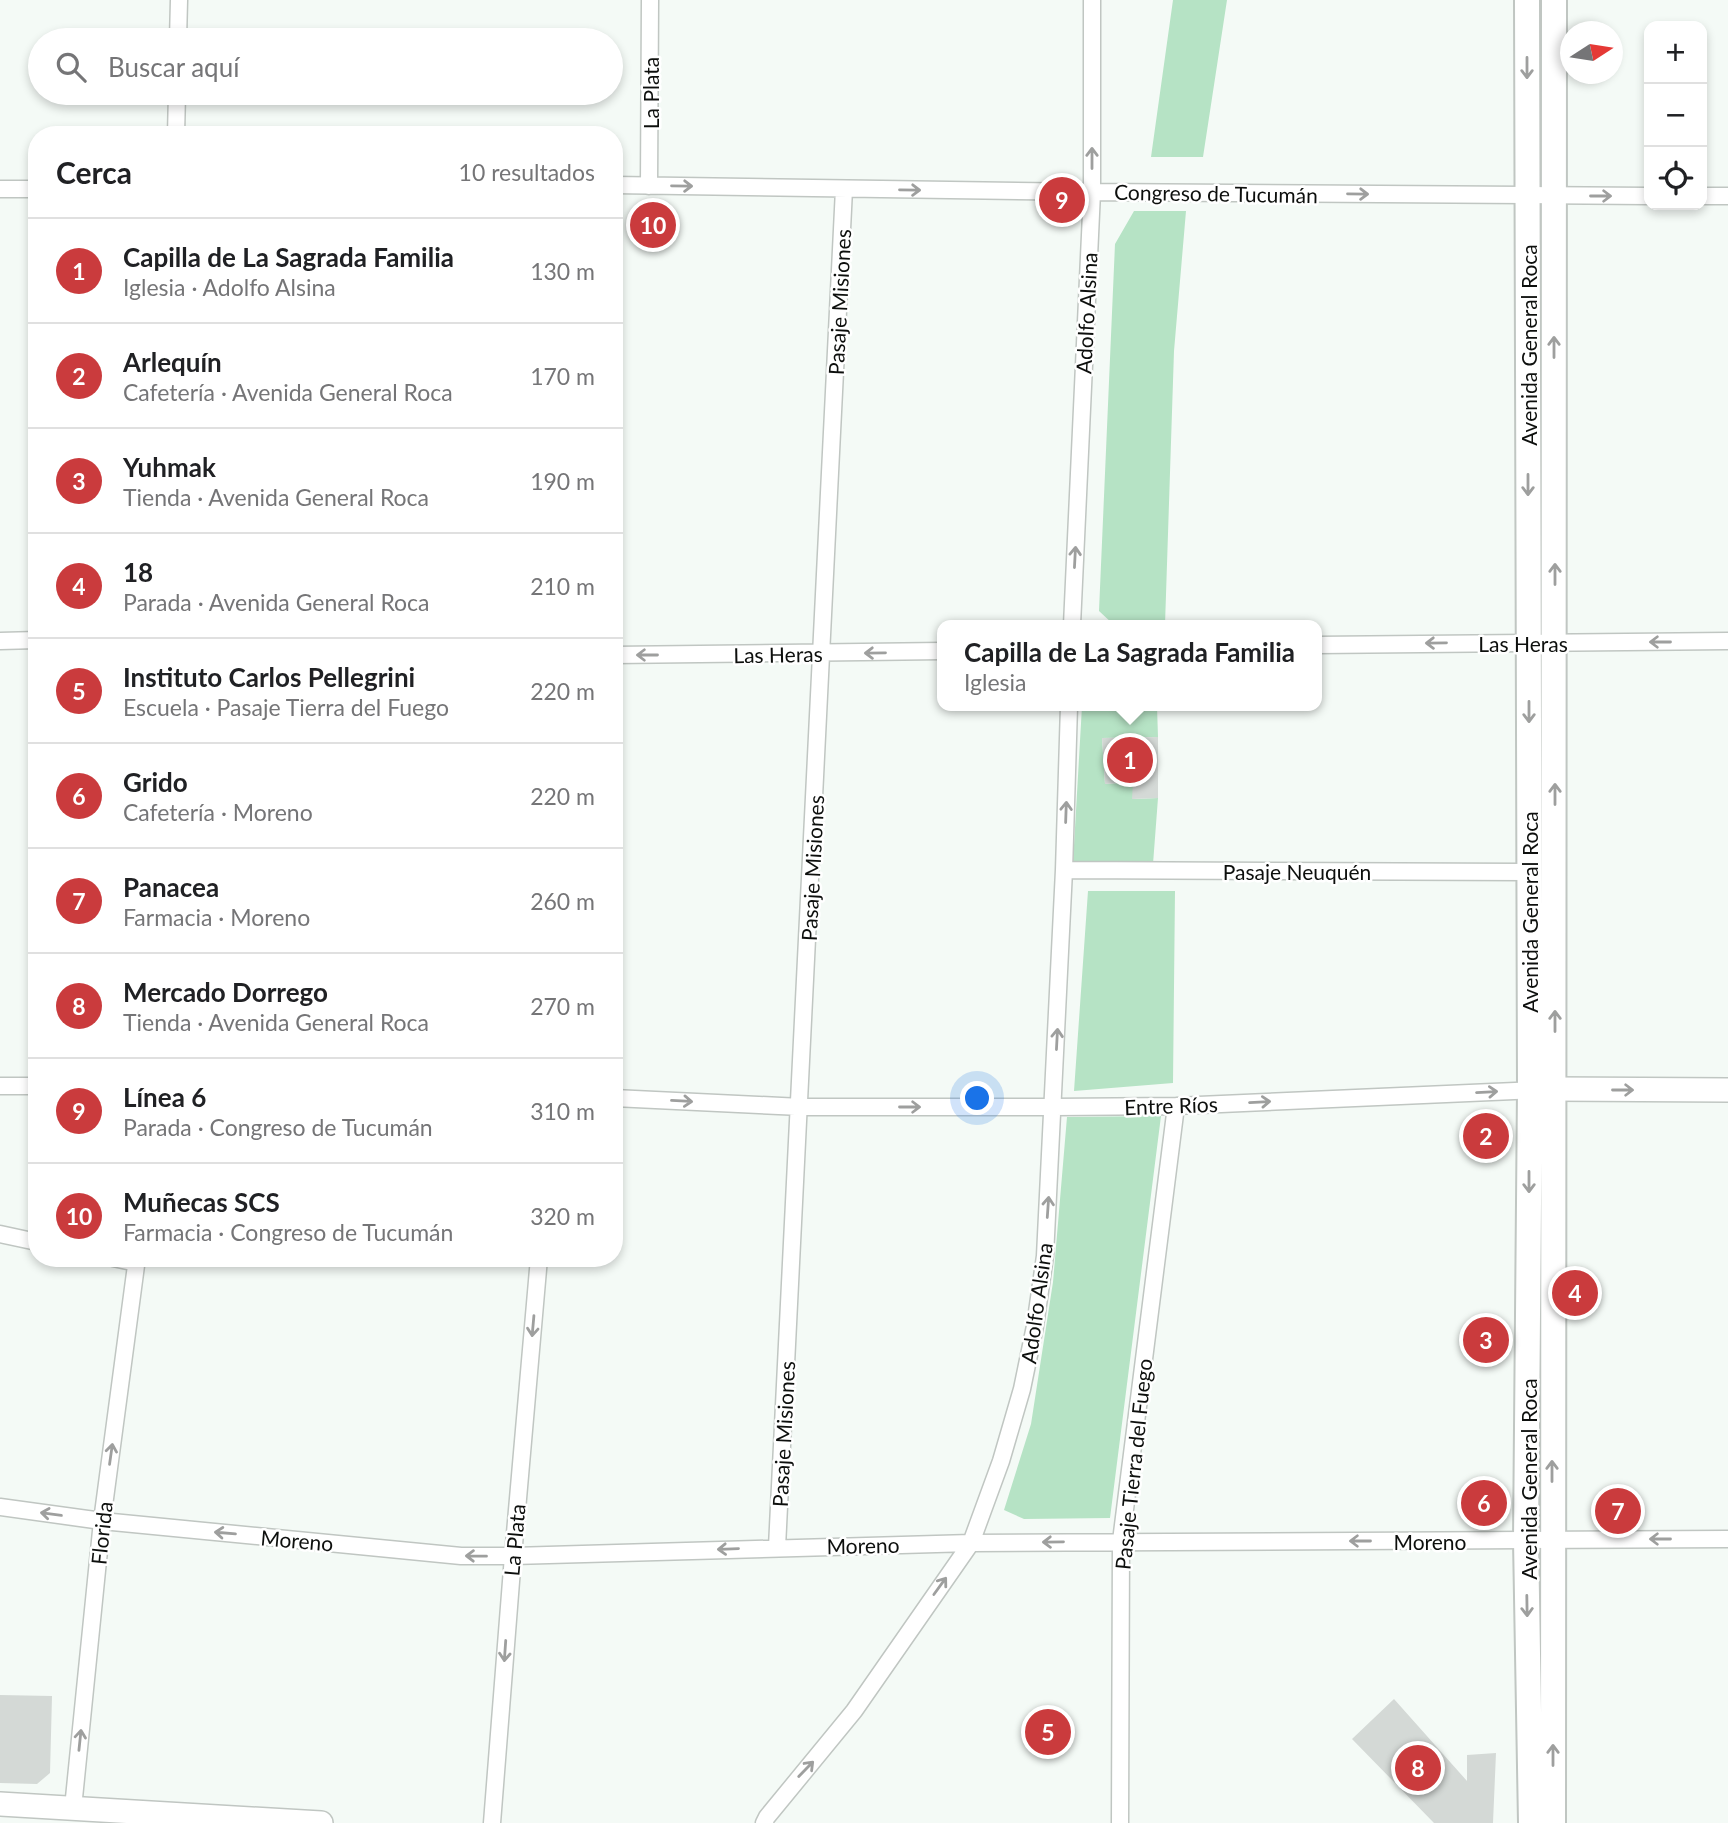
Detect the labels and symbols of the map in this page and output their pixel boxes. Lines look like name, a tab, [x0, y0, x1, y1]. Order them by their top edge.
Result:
north arrow	[1560, 21, 1623, 84]
one-way arrow	[1520, 56, 1534, 79]
street label: La Plata	[638, 57, 663, 129]
one-way arrow	[1085, 147, 1099, 170]
pin: 9	[1039, 174, 1085, 226]
street label: Congreso de Tucumán	[1114, 179, 1318, 207]
one-way arrow	[671, 180, 694, 193]
one-way arrow	[898, 183, 921, 197]
one-way arrow	[1346, 188, 1369, 201]
one-way arrow	[1589, 189, 1612, 203]
pin: 10	[630, 199, 676, 251]
street label: Pasaje Misiones	[823, 228, 855, 376]
street label: Avenida General Roca	[1516, 244, 1541, 446]
street label: Adolfo Alsina	[1070, 252, 1102, 374]
one-way arrow	[1547, 335, 1561, 358]
one-way arrow	[1521, 473, 1535, 496]
one-way arrow	[1069, 546, 1082, 569]
one-way arrow	[1548, 563, 1562, 586]
street label: Las Heras	[1478, 631, 1568, 656]
one-way arrow	[1649, 635, 1672, 649]
one-way arrow	[1424, 637, 1447, 650]
street label: Las Heras	[733, 641, 823, 667]
one-way arrow	[863, 646, 886, 659]
one-way arrow	[636, 648, 659, 662]
one-way arrow	[1522, 701, 1536, 724]
pin: 1	[1107, 734, 1153, 786]
one-way arrow	[1548, 782, 1562, 805]
street label: Pasaje Misiones	[796, 794, 828, 942]
one-way arrow	[1059, 800, 1073, 823]
street label: Avenida General Roca	[1517, 811, 1542, 1013]
street label: Pasaje Neuquén	[1223, 859, 1371, 884]
one-way arrow	[1548, 1010, 1561, 1033]
one-way arrow	[1050, 1028, 1063, 1051]
your location	[960, 1081, 994, 1115]
one-way arrow	[1611, 1083, 1634, 1097]
one-way arrow	[1475, 1085, 1498, 1098]
street label: Entre Ríos	[1124, 1091, 1218, 1119]
one-way arrow	[671, 1095, 694, 1108]
one-way arrow	[1248, 1096, 1271, 1109]
one-way arrow	[898, 1100, 921, 1114]
pin: 2	[1463, 1110, 1509, 1162]
one-way arrow	[1522, 1171, 1536, 1194]
one-way arrow	[1042, 1197, 1055, 1219]
street label: Adolfo Alsina	[1015, 1241, 1057, 1365]
pin: 4	[1552, 1267, 1598, 1319]
one-way arrow	[526, 1314, 539, 1337]
pin: 3	[1463, 1314, 1509, 1366]
street label: Pasaje Tierra del Fuego	[1109, 1357, 1157, 1571]
street label: Pasaje Misiones	[767, 1360, 799, 1508]
street label: Avenida General Roca	[1516, 1378, 1541, 1580]
one-way arrow	[105, 1443, 118, 1465]
one-way arrow	[1545, 1460, 1559, 1483]
pin: 6	[1461, 1477, 1507, 1529]
pin: 7	[1595, 1485, 1641, 1537]
street label: Florida	[85, 1500, 117, 1566]
street label: La Plata	[498, 1503, 530, 1577]
one-way arrow	[40, 1507, 63, 1520]
street label: Moreno	[260, 1524, 335, 1556]
one-way arrow	[214, 1526, 237, 1539]
street label: Moreno	[1393, 1529, 1467, 1554]
street label: Moreno	[826, 1532, 900, 1558]
one-way arrow	[1649, 1532, 1672, 1546]
one-way arrow	[1349, 1534, 1372, 1548]
one-way arrow	[1042, 1535, 1065, 1549]
one-way arrow	[716, 1542, 739, 1555]
one-way arrow	[465, 1549, 488, 1563]
one-way arrow	[933, 1577, 947, 1596]
one-way arrow	[1521, 1594, 1534, 1617]
one-way arrow	[498, 1639, 511, 1661]
pin: 5	[1025, 1706, 1071, 1758]
one-way arrow	[74, 1729, 87, 1752]
pin: 8	[1395, 1742, 1441, 1794]
one-way arrow	[1546, 1744, 1560, 1767]
one-way arrow	[797, 1761, 814, 1778]

